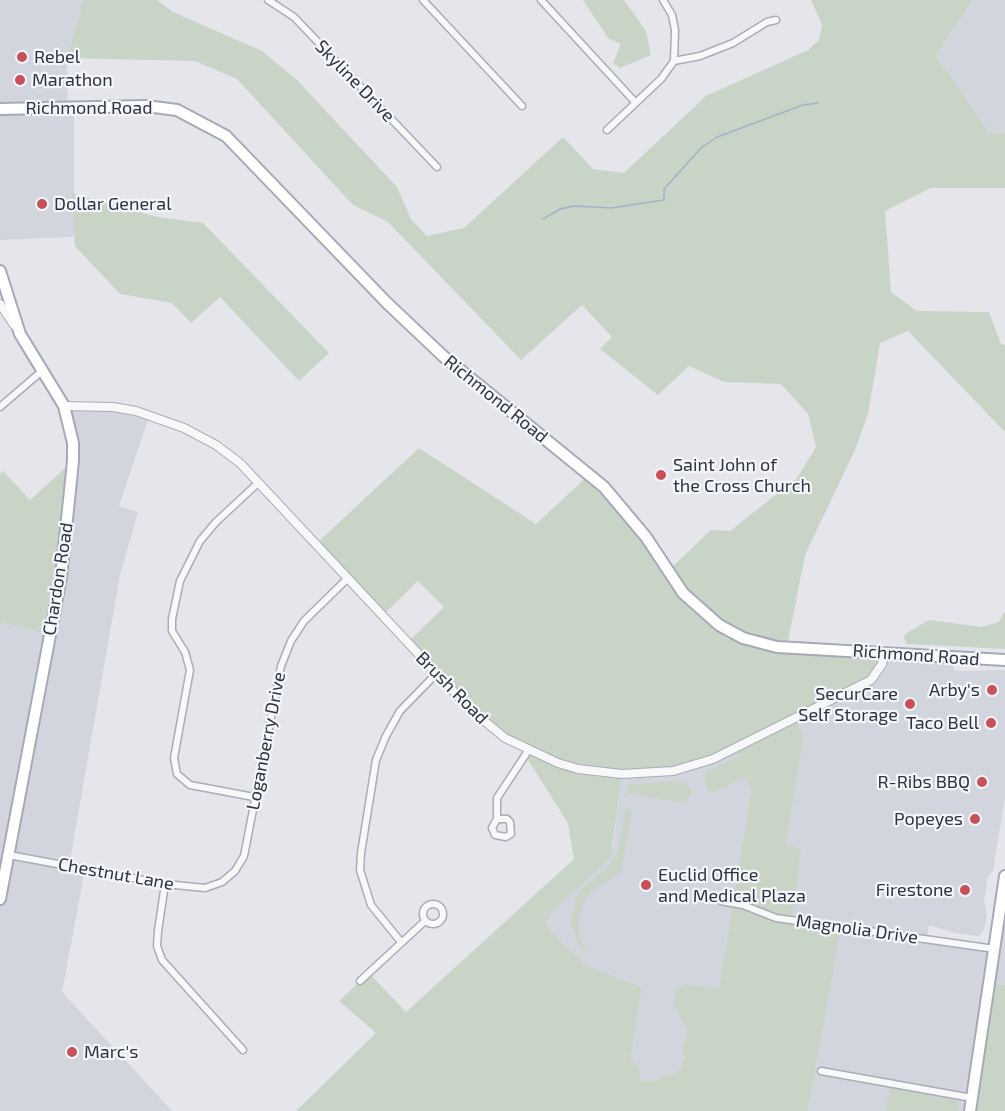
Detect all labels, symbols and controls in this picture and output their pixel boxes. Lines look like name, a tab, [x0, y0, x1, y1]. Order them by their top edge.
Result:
street label: Skyline Drive	[311, 36, 399, 126]
place label: Rebel	[34, 46, 80, 68]
marker: Rebel	[15, 50, 29, 64]
place label: Marathon	[32, 69, 113, 91]
marker: Marathon	[13, 73, 27, 87]
street label: Richmond Road	[25, 97, 153, 119]
place label: Dollar General	[54, 193, 172, 215]
marker: Dollar General	[35, 197, 49, 211]
street label: Richmond Road	[440, 351, 552, 447]
place label: Saint John of the Cross Church	[673, 454, 811, 496]
marker: Saint John of the Cross Church	[654, 468, 668, 482]
street label: Chardon Road	[38, 521, 78, 637]
street label: Richmond Road	[852, 640, 980, 670]
street label: Brush Road	[411, 647, 493, 729]
street label: Loganberry Drive	[242, 670, 290, 812]
place label: Arby's	[929, 679, 980, 701]
place label: SecurCare Self Storage	[798, 683, 898, 726]
marker: Arby's	[985, 683, 999, 697]
marker: SecurCare Self Storage	[903, 697, 917, 711]
place label: Taco Bell	[906, 712, 979, 734]
marker: Taco Bell	[984, 716, 998, 730]
place label: R-Ribs BBQ	[877, 771, 970, 793]
marker: R-Ribs BBQ	[975, 775, 989, 789]
place label: Popeyes	[894, 808, 963, 830]
marker: Popeyes	[968, 812, 982, 826]
street label: Chestnut Lane	[56, 853, 176, 895]
place label: Euclid Office and Medical Plaza	[658, 864, 806, 906]
marker: Euclid Office and Medical Plaza	[639, 878, 653, 892]
place label: Firestone	[876, 879, 953, 901]
marker: Firestone	[958, 883, 972, 897]
street label: Magnolia Drive	[795, 910, 919, 948]
place label: Marc's	[84, 1041, 138, 1063]
marker: Marc's	[65, 1045, 79, 1059]

